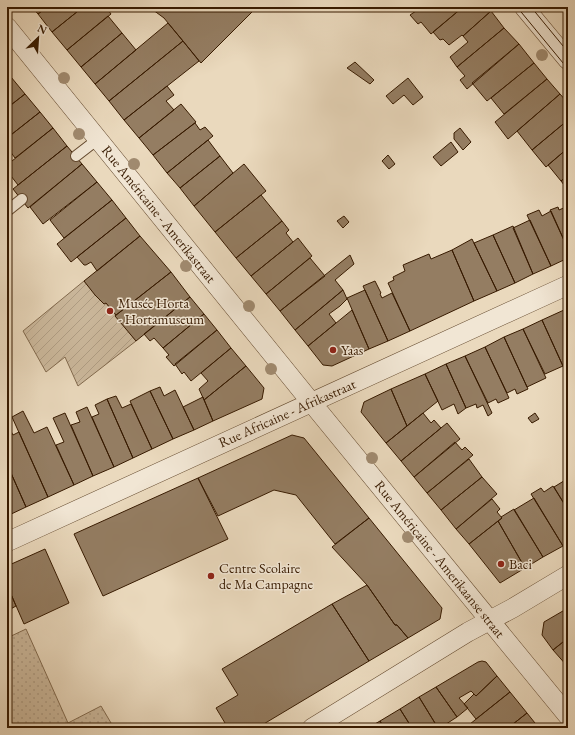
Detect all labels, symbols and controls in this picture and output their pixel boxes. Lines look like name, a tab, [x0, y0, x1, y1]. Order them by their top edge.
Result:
north arrow	[18, 18, 58, 58]
text: N	[35, 21, 49, 37]
street label: Rue Américaine - Amerikastraat	[98, 141, 220, 287]
place label: Musée Horta - Hortamuseum	[118, 294, 204, 328]
marker: Musée Horta - Hortamuseum	[105, 306, 115, 316]
place label: Yaas	[341, 341, 364, 359]
marker: Yaas	[328, 345, 338, 355]
street label: Rue Africaine - Afrikastraat	[216, 374, 359, 451]
street label: Rue Américaine - Amerikaanse straat	[371, 476, 510, 642]
place label: Baci	[509, 555, 533, 573]
place label: Centre Scolaire de Ma Campagne	[219, 559, 314, 593]
marker: Baci	[496, 559, 506, 569]
marker: Centre Scolaire de Ma Campagne	[206, 571, 216, 581]

